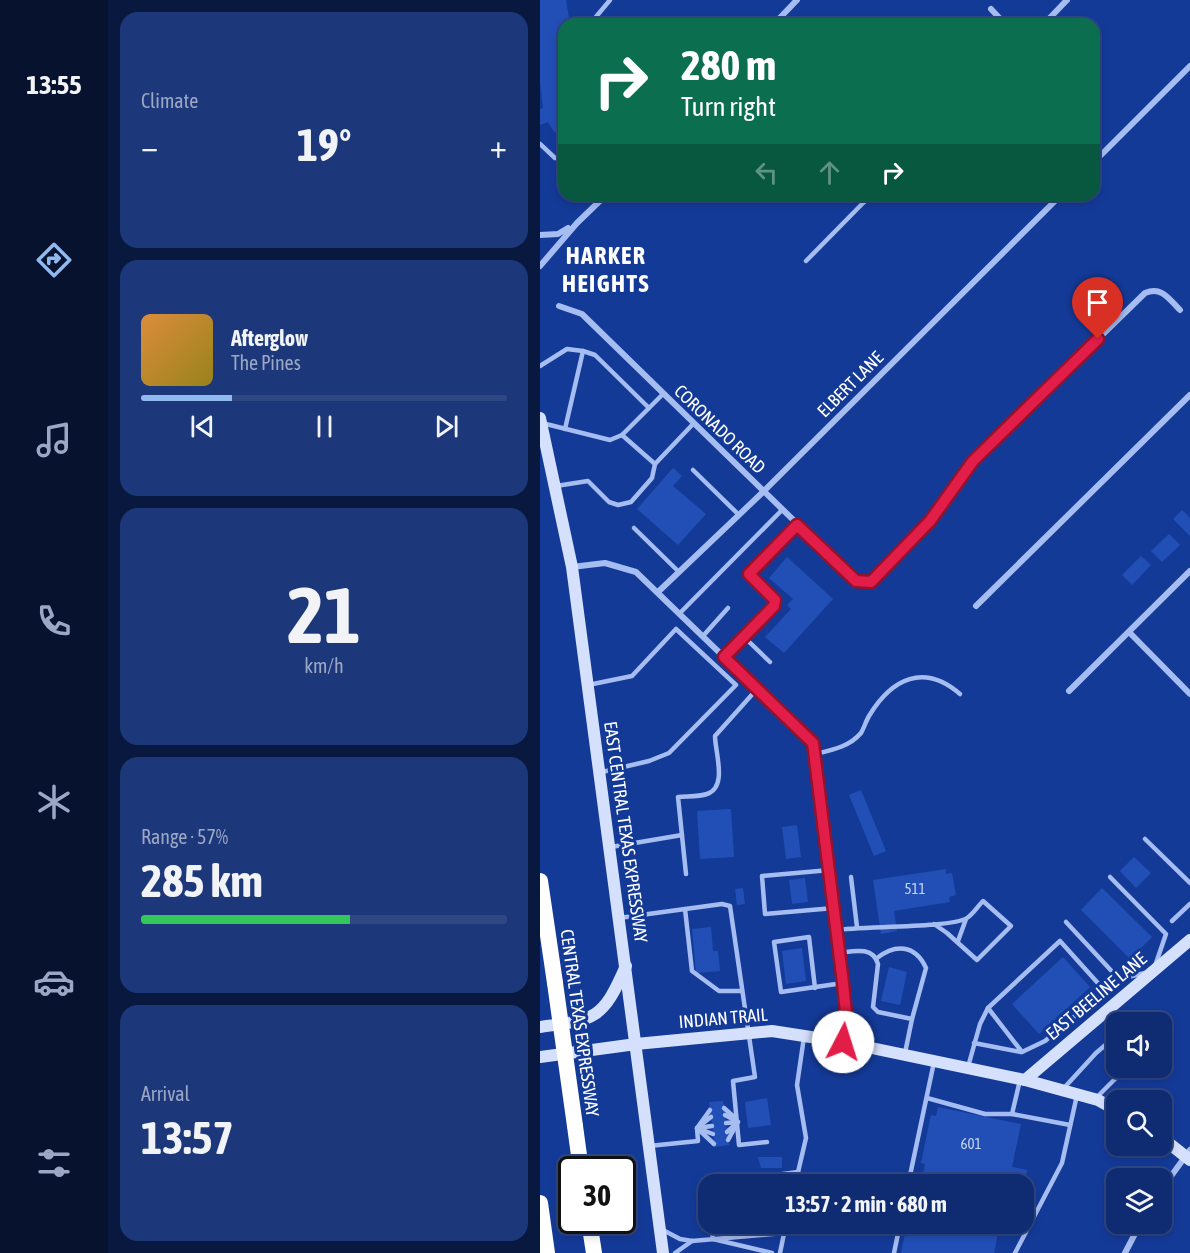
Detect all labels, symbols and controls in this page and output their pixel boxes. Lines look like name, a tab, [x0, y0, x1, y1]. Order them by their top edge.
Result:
text: 280 m	[681, 41, 776, 89]
icon: right	[582, 42, 660, 120]
text: 13:55	[26, 69, 82, 100]
text: Climate	[141, 89, 198, 112]
text: Turn right	[681, 91, 776, 122]
text: 19°	[297, 119, 351, 171]
text: −	[141, 127, 158, 165]
text: +	[490, 127, 507, 165]
icon: left	[750, 156, 783, 189]
icon: ahead	[813, 156, 846, 189]
icon: right	[876, 156, 909, 189]
icon: directions	[33, 239, 75, 281]
district label: HARKER HEIGHTS	[562, 242, 650, 297]
pin	[1072, 277, 1123, 339]
icon: arrive	[1081, 286, 1114, 319]
text: Afterglow	[231, 325, 308, 351]
street label: ELBERT LANE	[813, 347, 887, 421]
text: The Pines	[231, 351, 301, 374]
street label: CORONADO ROAD	[670, 380, 770, 478]
icon: previous	[186, 410, 219, 443]
icon: pause	[308, 410, 341, 443]
icon: next	[430, 410, 463, 443]
icon: music	[33, 419, 75, 461]
text: 21	[287, 570, 361, 660]
icon: phone	[33, 600, 75, 642]
text: km/h	[304, 654, 344, 677]
street label: EAST CENTRAL TEXAS EXPRESSWAY	[600, 720, 652, 944]
icon: climate	[33, 781, 75, 823]
text: Range · 57%	[141, 825, 228, 848]
text: 285 km	[141, 855, 263, 907]
house number: 511	[904, 880, 926, 897]
street label: CENTRAL TEXAS EXPRESSWAY	[556, 928, 604, 1118]
street label: EAST BEELINE LANE	[1041, 948, 1151, 1044]
icon: car	[33, 961, 75, 1003]
street label: INDIAN TRAIL	[678, 1004, 768, 1032]
position arrow	[811, 1010, 875, 1074]
map controls	[1106, 1012, 1172, 1234]
button: sound	[1106, 1012, 1172, 1078]
text: Arrival	[141, 1082, 190, 1105]
button: search	[1106, 1090, 1172, 1156]
text: 13:57	[141, 1112, 234, 1164]
house number: 601	[960, 1135, 982, 1152]
icon: filters	[33, 1142, 75, 1184]
speed limit sign: 30	[558, 1156, 636, 1234]
button: layers	[1106, 1168, 1172, 1234]
text: 13:57 · 2 min · 680 m	[785, 1191, 947, 1217]

